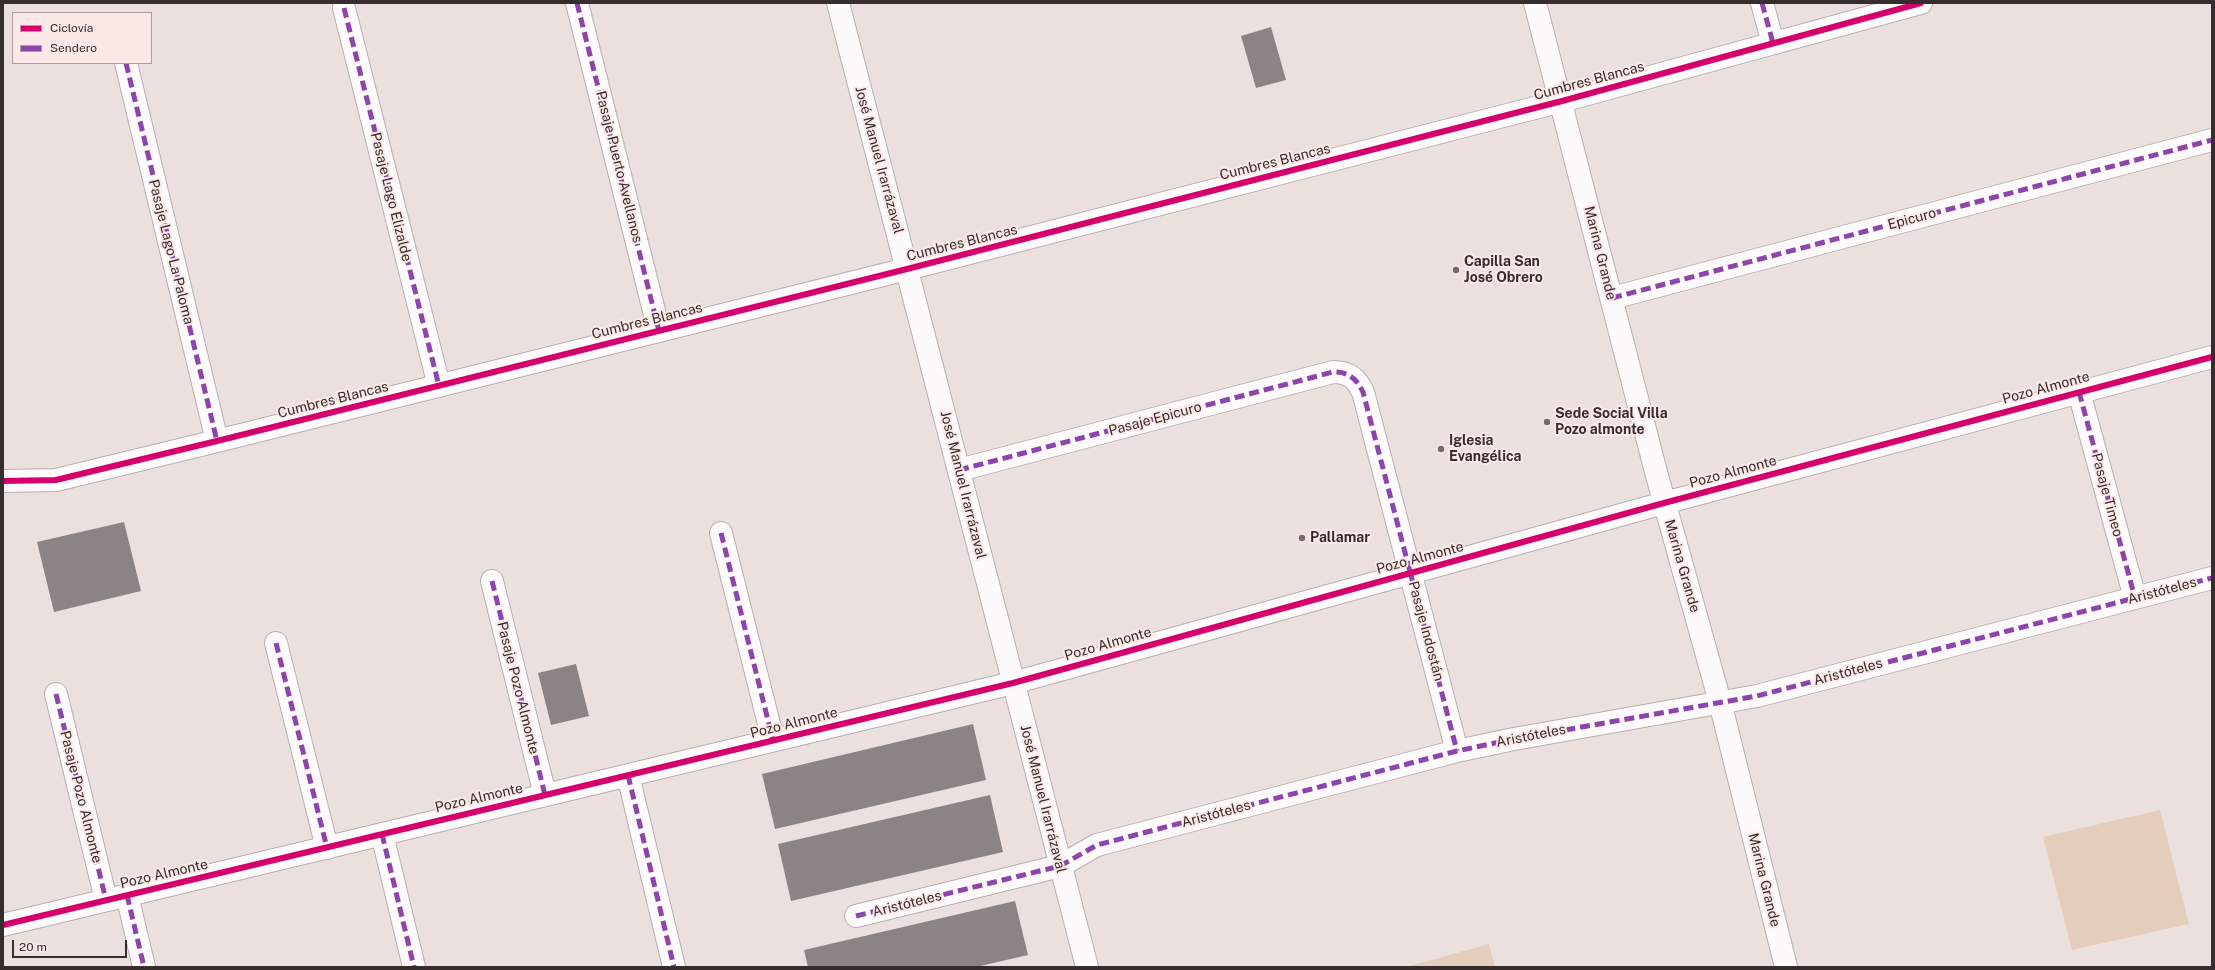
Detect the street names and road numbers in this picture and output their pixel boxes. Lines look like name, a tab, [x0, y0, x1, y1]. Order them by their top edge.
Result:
street label: Cumbres Blancas	[1532, 58, 1646, 104]
street label: José Manuel Irarrázaval	[851, 84, 907, 236]
street label: Pasaje Puerto Avellanos	[592, 89, 646, 245]
street label: Pasaje Lago Elizalde	[367, 131, 415, 263]
street label: Cumbres Blancas	[1218, 140, 1332, 184]
street label: Pasaje Lago La Paloma	[145, 178, 197, 326]
street label: Marina Grande	[1580, 204, 1620, 302]
street label: Epicuro	[1886, 204, 1938, 234]
street label: Cumbres Blancas	[905, 221, 1019, 265]
street label: Cumbres Blancas	[590, 299, 704, 343]
street label: Pozo Almonte	[2001, 368, 2091, 408]
street label: Cumbres Blancas	[276, 378, 390, 422]
street label: Pasaje Epicuro	[1107, 399, 1203, 439]
street label: José Manuel Irarrázaval	[936, 409, 990, 561]
street label: Pasaje Timeo	[2088, 451, 2126, 539]
street label: Pozo Almonte	[1688, 452, 1778, 492]
street label: Marina Grande	[1661, 518, 1703, 614]
street label: Pozo Almonte	[1375, 538, 1465, 578]
street label: Aristóteles	[2126, 574, 2198, 608]
street label: Pasaje Indostán	[1405, 579, 1447, 683]
street label: Pasaje Pozo Almonte	[493, 620, 543, 756]
street label: Pozo Almonte	[1063, 624, 1153, 664]
street label: Aristóteles	[1812, 655, 1884, 689]
street label: Pozo Almonte	[748, 704, 840, 742]
street label: Aristóteles	[1495, 721, 1567, 751]
street label: José Manuel Irarrázaval	[1016, 723, 1070, 875]
street label: Pasaje Pozo Almonte	[56, 729, 106, 865]
street label: Pozo Almonte	[433, 780, 525, 816]
street label: Aristóteles	[1180, 797, 1252, 831]
street label: Marina Grande	[1744, 831, 1784, 929]
street label: Pozo Almonte	[118, 856, 210, 892]
street label: Aristóteles	[871, 887, 943, 921]

